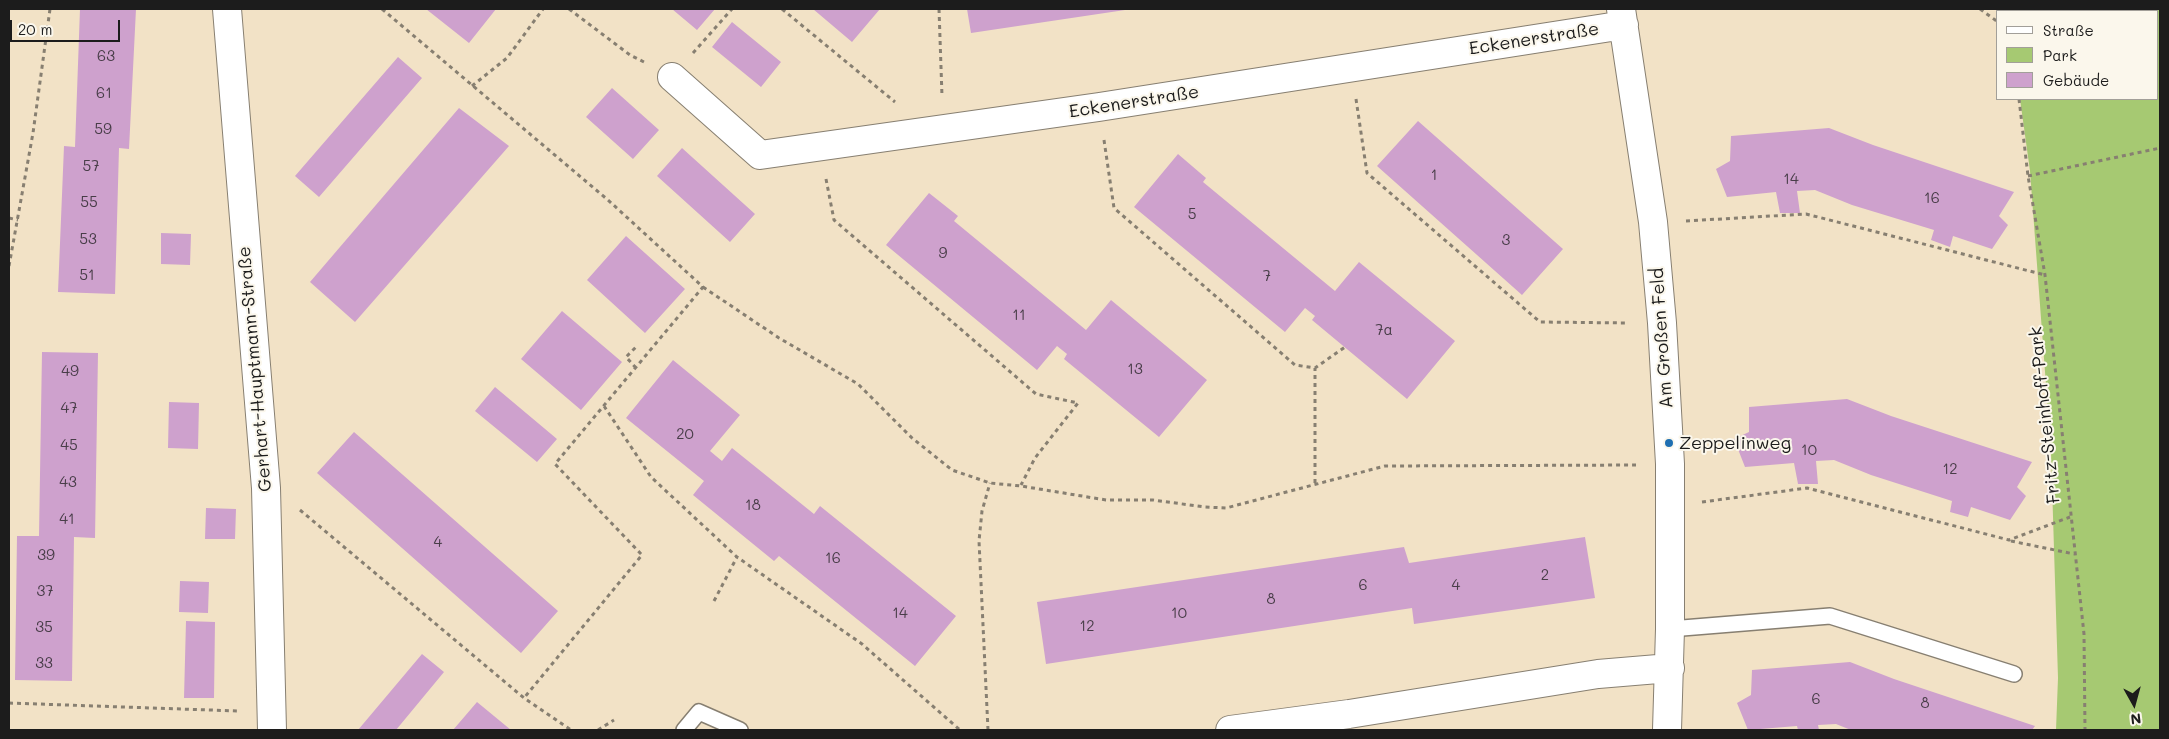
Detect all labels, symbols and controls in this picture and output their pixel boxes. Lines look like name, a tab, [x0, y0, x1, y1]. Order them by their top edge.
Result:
scale bar	[12, 10, 122, 42]
legend	[1996, 10, 2159, 100]
street label: Eckenerstraße	[1468, 18, 1600, 60]
text: 20 m	[18, 19, 52, 39]
text: Straße	[2043, 20, 2094, 40]
text: Park	[2043, 45, 2077, 65]
house number: 63	[97, 47, 115, 65]
text: Gebäude	[2043, 70, 2109, 90]
street label: Eckenerstraße	[1068, 81, 1200, 123]
house number: 61	[96, 84, 112, 102]
house number: 59	[94, 120, 112, 138]
house number: 57	[82, 157, 100, 175]
house number: 1	[1431, 166, 1437, 184]
house number: 14	[1783, 170, 1799, 188]
house number: 16	[1924, 189, 1940, 207]
house number: 55	[80, 193, 98, 211]
house number: 5	[1188, 205, 1196, 223]
house number: 53	[79, 230, 97, 248]
house number: 3	[1502, 231, 1510, 249]
house number: 9	[939, 244, 947, 262]
street label: Gerhart-Hauptmann-Straße	[234, 245, 276, 493]
house number: 51	[79, 266, 95, 284]
house number: 7	[1263, 267, 1271, 285]
street label: Am Großen Feld	[1646, 267, 1678, 409]
house number: 11	[1012, 306, 1026, 324]
house number: 7a	[1375, 321, 1393, 339]
street label: Fritz-Steinhoff-Park	[2025, 325, 2065, 505]
house number: 13	[1127, 360, 1143, 378]
house number: 49	[61, 362, 79, 380]
house number: 47	[60, 399, 78, 417]
house number: 20	[676, 425, 694, 443]
place label: Zeppelinweg	[1679, 432, 1791, 454]
house number: 45	[60, 436, 78, 454]
marker: Zeppelinweg	[1663, 437, 1675, 449]
house number: 10	[1801, 441, 1817, 459]
house number: 12	[1942, 460, 1958, 478]
house number: 43	[59, 473, 77, 491]
house number: 18	[745, 496, 761, 514]
house number: 41	[59, 510, 75, 528]
house number: 4	[434, 533, 442, 551]
house number: 39	[37, 546, 55, 564]
house number: 16	[825, 549, 841, 567]
house number: 2	[1541, 566, 1549, 584]
house number: 6	[1358, 576, 1368, 594]
house number: 4	[1452, 576, 1460, 594]
house number: 37	[36, 582, 54, 600]
house number: 8	[1266, 590, 1276, 608]
house number: 14	[892, 604, 908, 622]
house number: 10	[1171, 604, 1187, 622]
house number: 12	[1079, 617, 1095, 635]
house number: 35	[35, 618, 53, 636]
house number: 33	[35, 654, 53, 672]
north arrow	[2109, 679, 2159, 729]
house number: 6	[1811, 690, 1821, 708]
house number: 8	[1920, 694, 1930, 712]
text: N	[2129, 709, 2142, 729]

